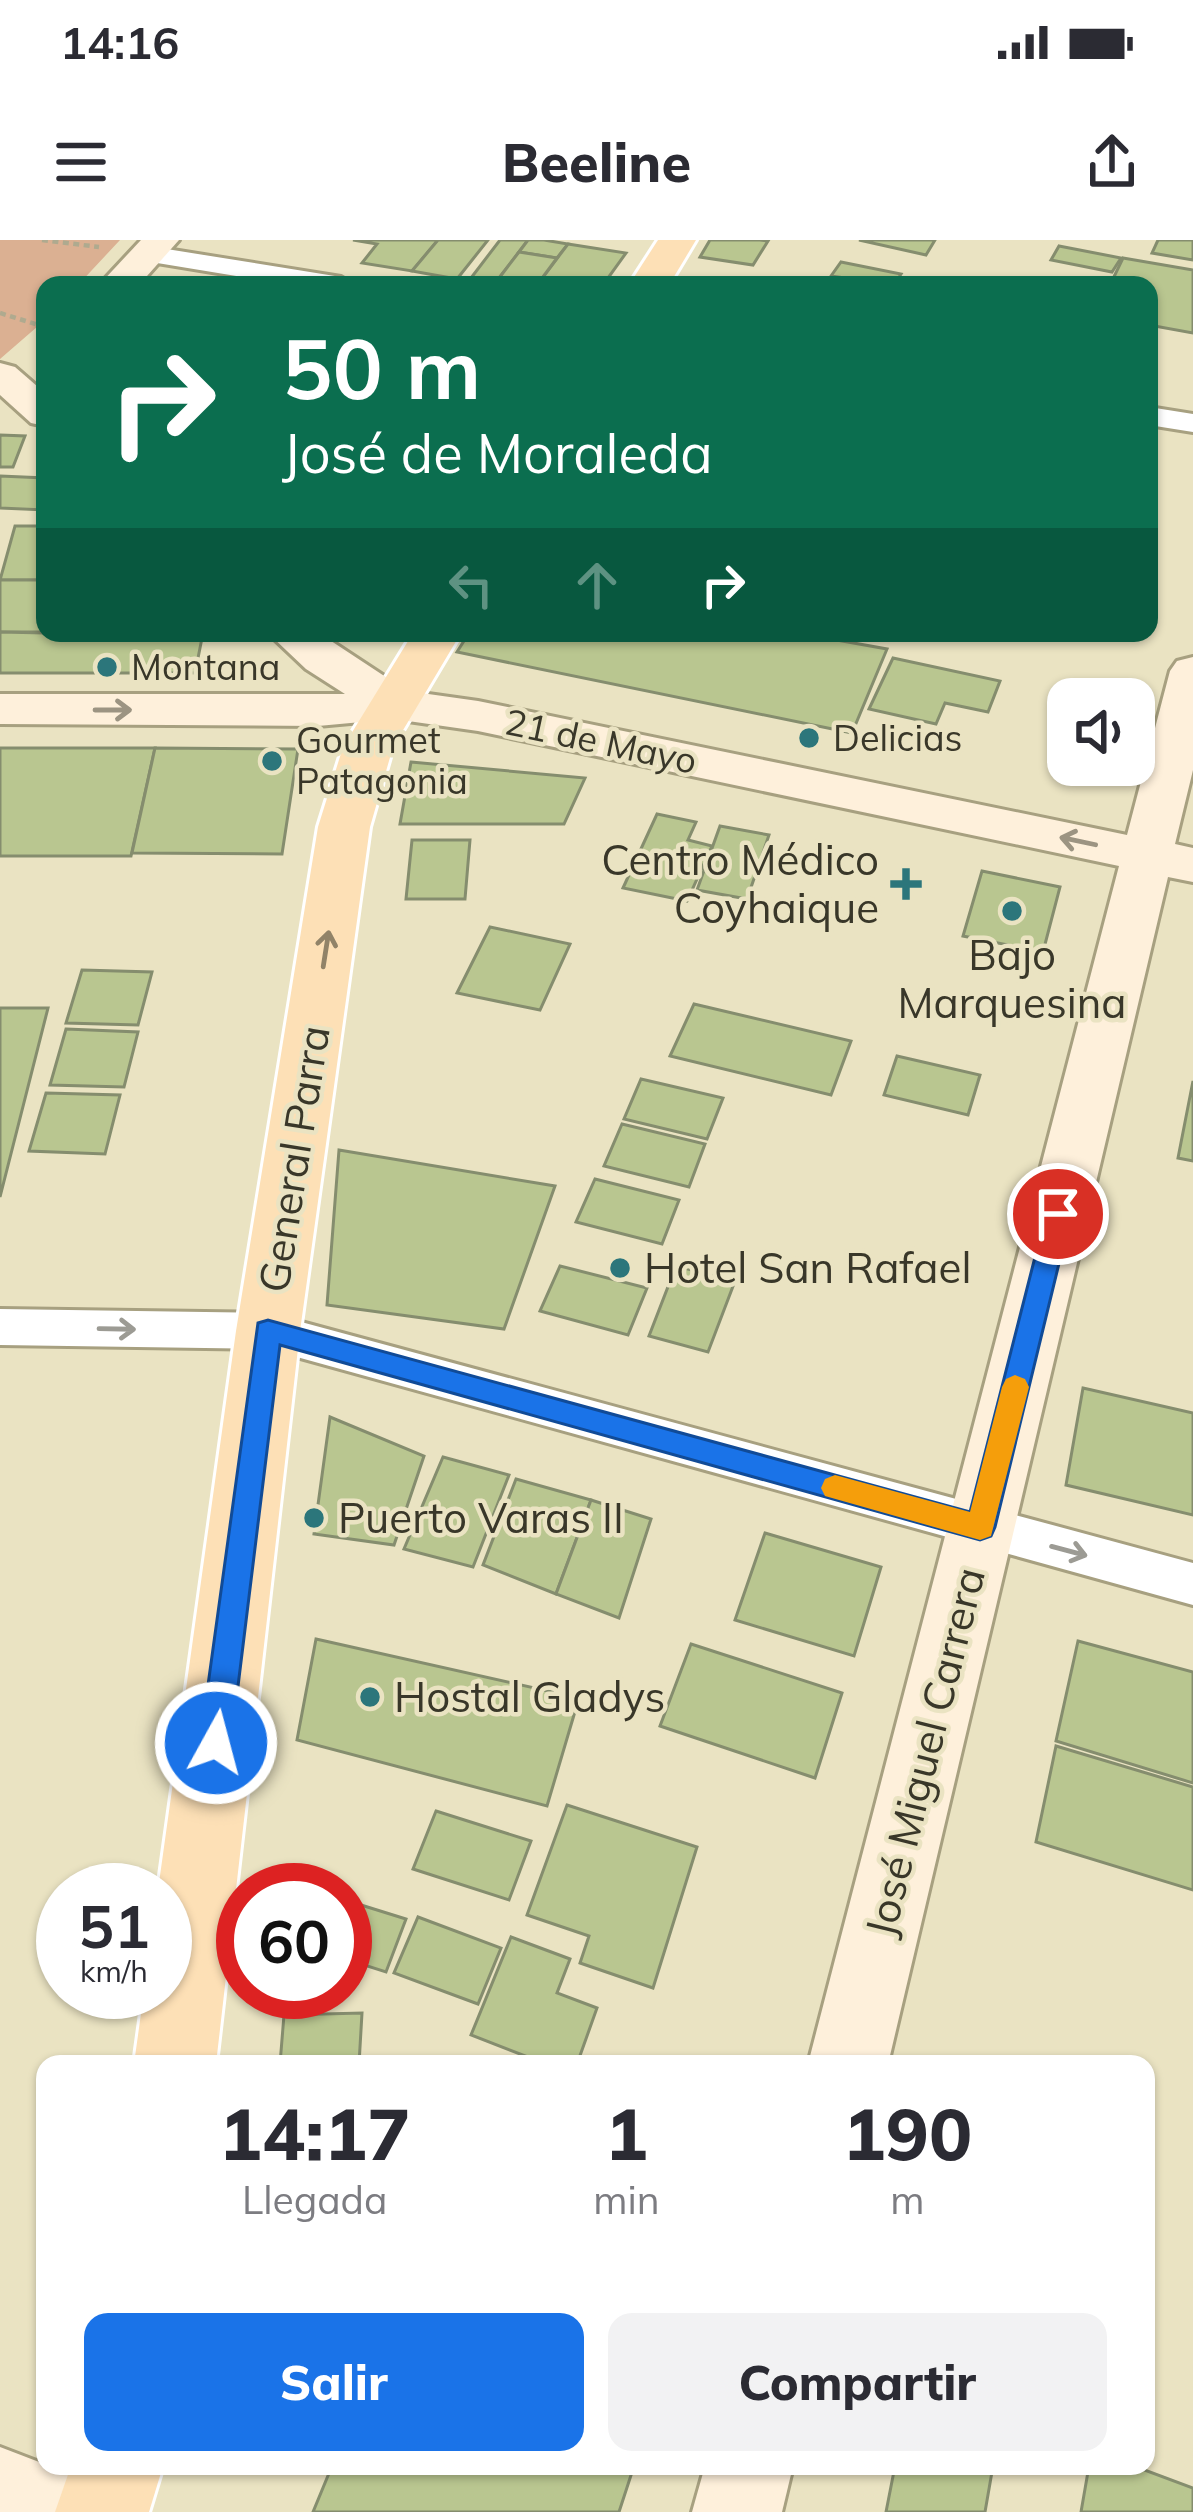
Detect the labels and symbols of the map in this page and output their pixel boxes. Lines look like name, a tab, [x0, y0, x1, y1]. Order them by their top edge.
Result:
place label: Montana	[131, 644, 280, 689]
marker: Montana	[94, 654, 120, 680]
street label: 21 de Mayo	[501, 698, 701, 783]
one-way arrow	[93, 699, 132, 721]
place label: Delicias	[833, 715, 962, 760]
place label: Gourmet Patagonia	[296, 717, 468, 803]
marker: Delicias	[796, 725, 822, 751]
marker: Gourmet Patagonia	[259, 748, 285, 774]
one-way arrow	[1060, 829, 1099, 851]
place label: Centro Médico Coyhaique	[601, 833, 879, 934]
marker: Centro Médico Coyhaique	[890, 868, 922, 900]
marker: Bajo Marquesina	[999, 898, 1025, 924]
place label: Bajo Marquesina	[897, 928, 1127, 1029]
one-way arrow	[315, 930, 338, 969]
street label: General Parra	[246, 1022, 341, 1296]
pin	[1007, 1163, 1109, 1265]
place label: Hotel San Rafael	[644, 1241, 971, 1294]
marker: Hotel San Rafael	[607, 1255, 633, 1281]
one-way arrow	[97, 1317, 136, 1340]
place label: Puerto Varas II	[338, 1491, 624, 1544]
marker: Puerto Varas II	[301, 1505, 327, 1531]
one-way arrow	[1049, 1541, 1087, 1563]
street label: José Miguel Carrera	[853, 1562, 996, 1942]
place label: Hostal Gladys	[394, 1670, 665, 1723]
position arrow	[153, 1680, 279, 1806]
marker: Hostal Gladys	[357, 1684, 383, 1710]
speed limit sign: 60	[216, 1863, 372, 2019]

